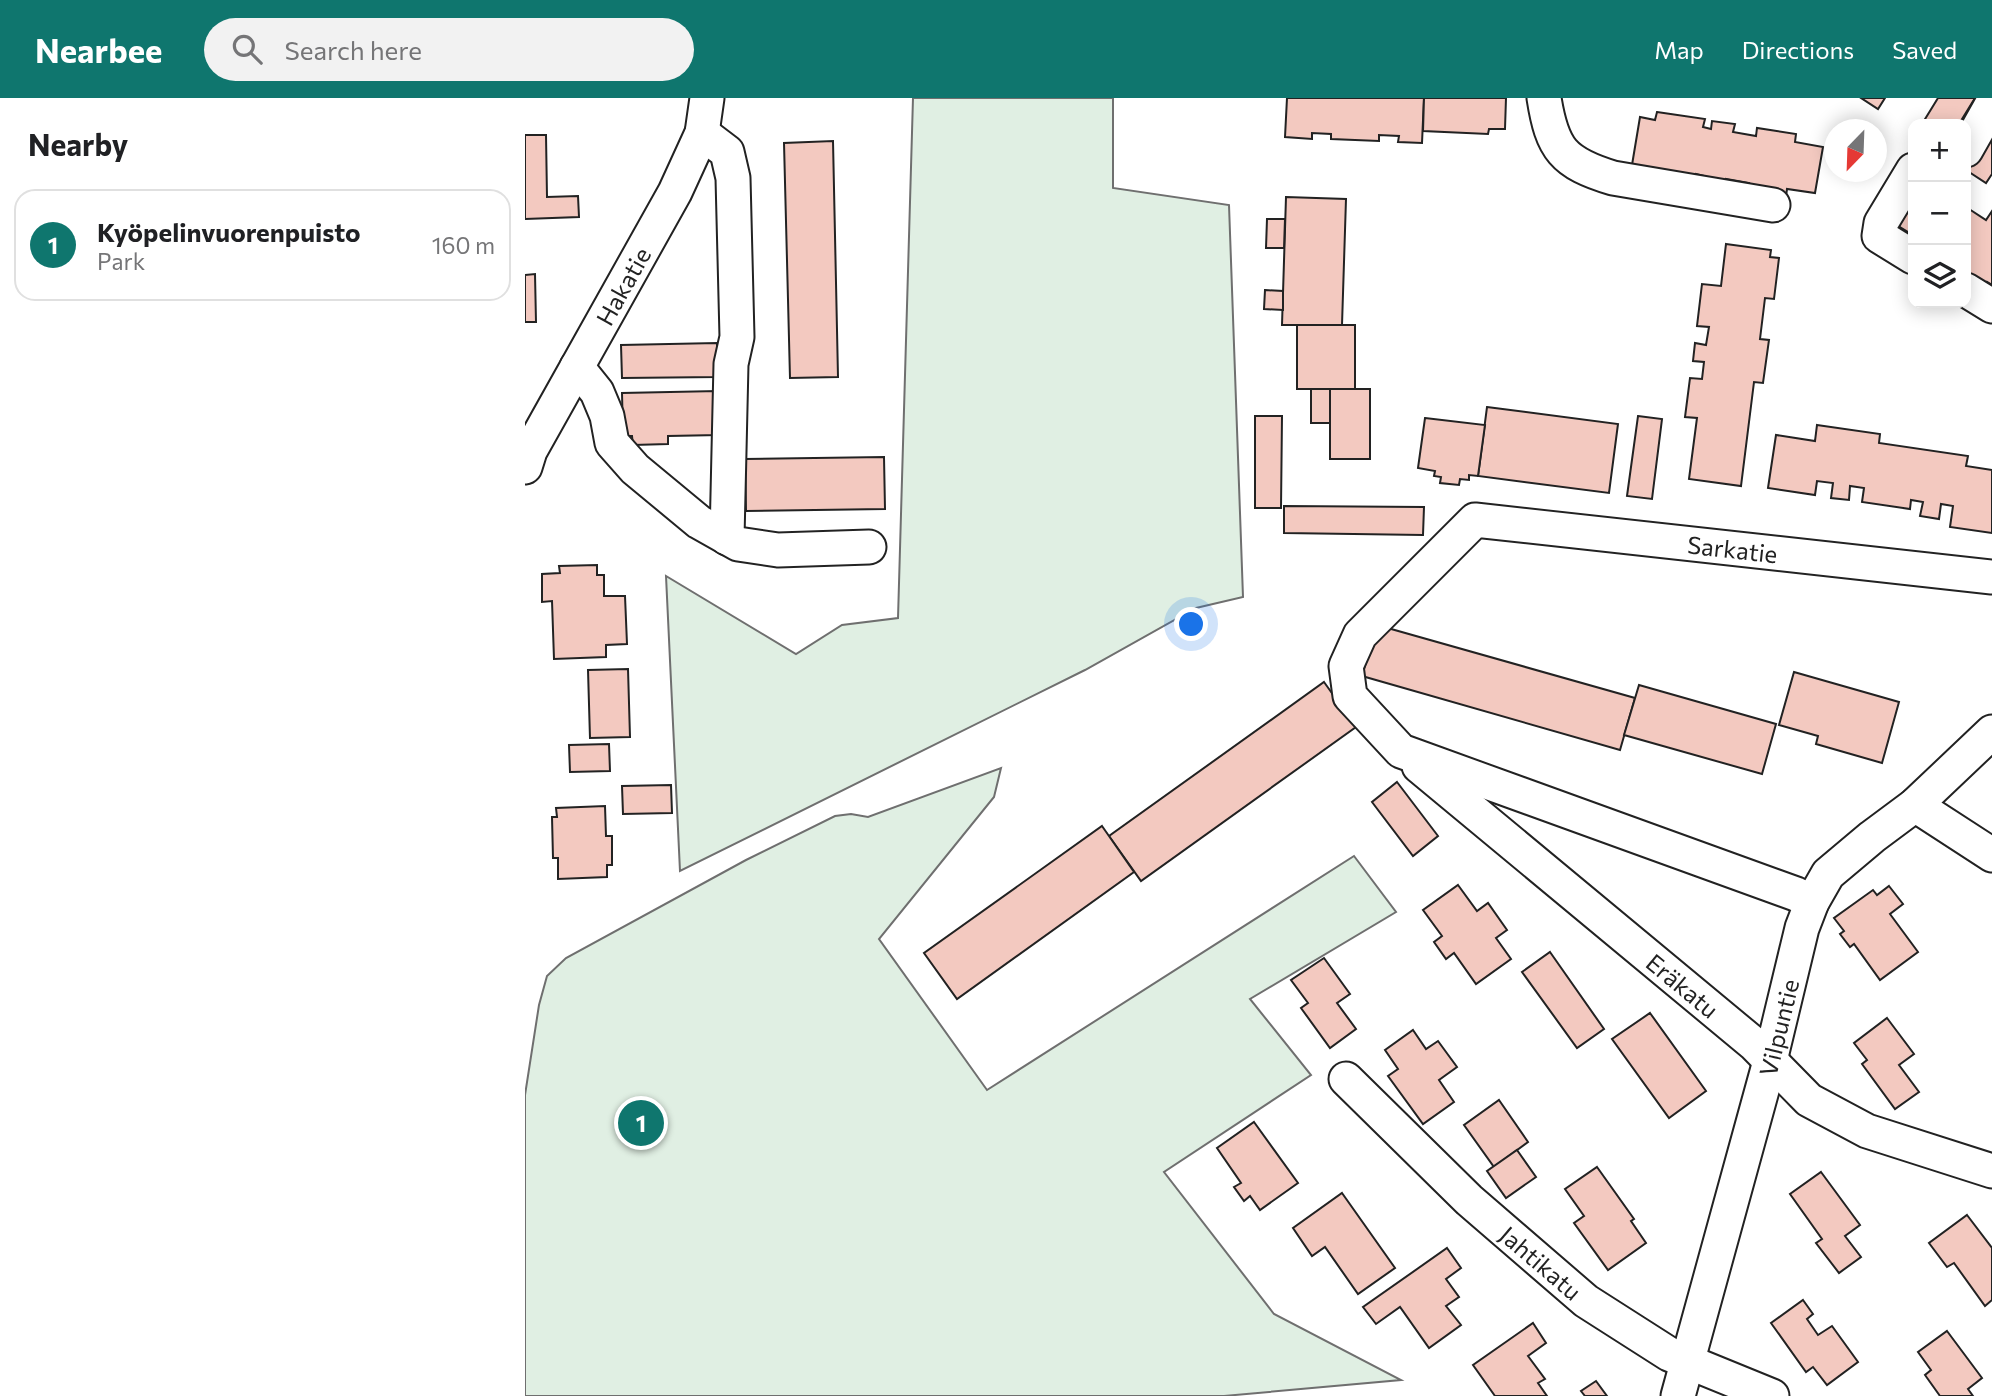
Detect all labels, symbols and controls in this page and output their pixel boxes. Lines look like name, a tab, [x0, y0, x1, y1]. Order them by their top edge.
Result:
search box	[204, 18, 694, 81]
text: Nearbee	[35, 29, 162, 70]
icon: search	[228, 30, 266, 68]
text: Search here	[284, 34, 422, 65]
text: Map	[1654, 35, 1704, 64]
text: Directions	[1742, 35, 1854, 64]
text: Saved	[1892, 35, 1957, 64]
north arrow	[1824, 119, 1887, 182]
map controls	[1908, 119, 1971, 308]
button: +	[1908, 119, 1971, 182]
text: Nearby	[28, 125, 128, 162]
button: −	[1908, 182, 1971, 245]
text: Kyöpelinvuorenpuisto	[97, 216, 361, 247]
text: 1	[48, 231, 58, 259]
text: 160 m	[432, 231, 495, 259]
street label: Hakatie	[589, 242, 656, 330]
button: layers	[1908, 245, 1971, 308]
text: Park	[97, 247, 145, 275]
street label: Sarkatie	[1686, 529, 1779, 568]
your location	[1174, 607, 1208, 641]
street label: Eräkatu	[1641, 947, 1725, 1023]
street label: Vilpuntie	[1752, 976, 1804, 1079]
pin: 1	[618, 1097, 664, 1149]
street label: Jahtikatu	[1495, 1219, 1588, 1305]

